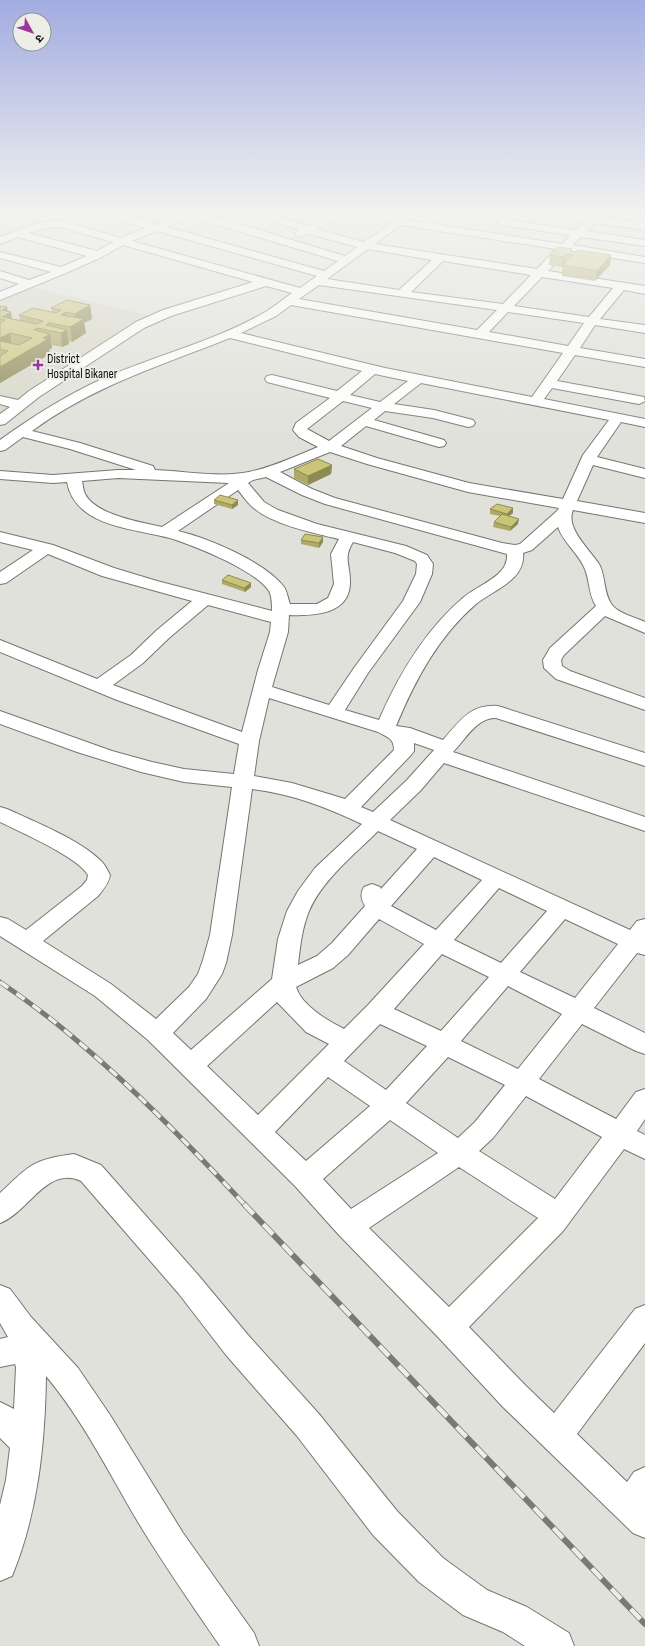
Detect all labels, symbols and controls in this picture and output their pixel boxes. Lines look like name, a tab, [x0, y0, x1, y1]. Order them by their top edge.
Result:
north arrow	[12, 12, 52, 52]
text: उ	[32, 31, 46, 45]
place label: District Hospital Bikaner	[47, 351, 118, 382]
marker: District Hospital Bikaner	[32, 359, 44, 371]

